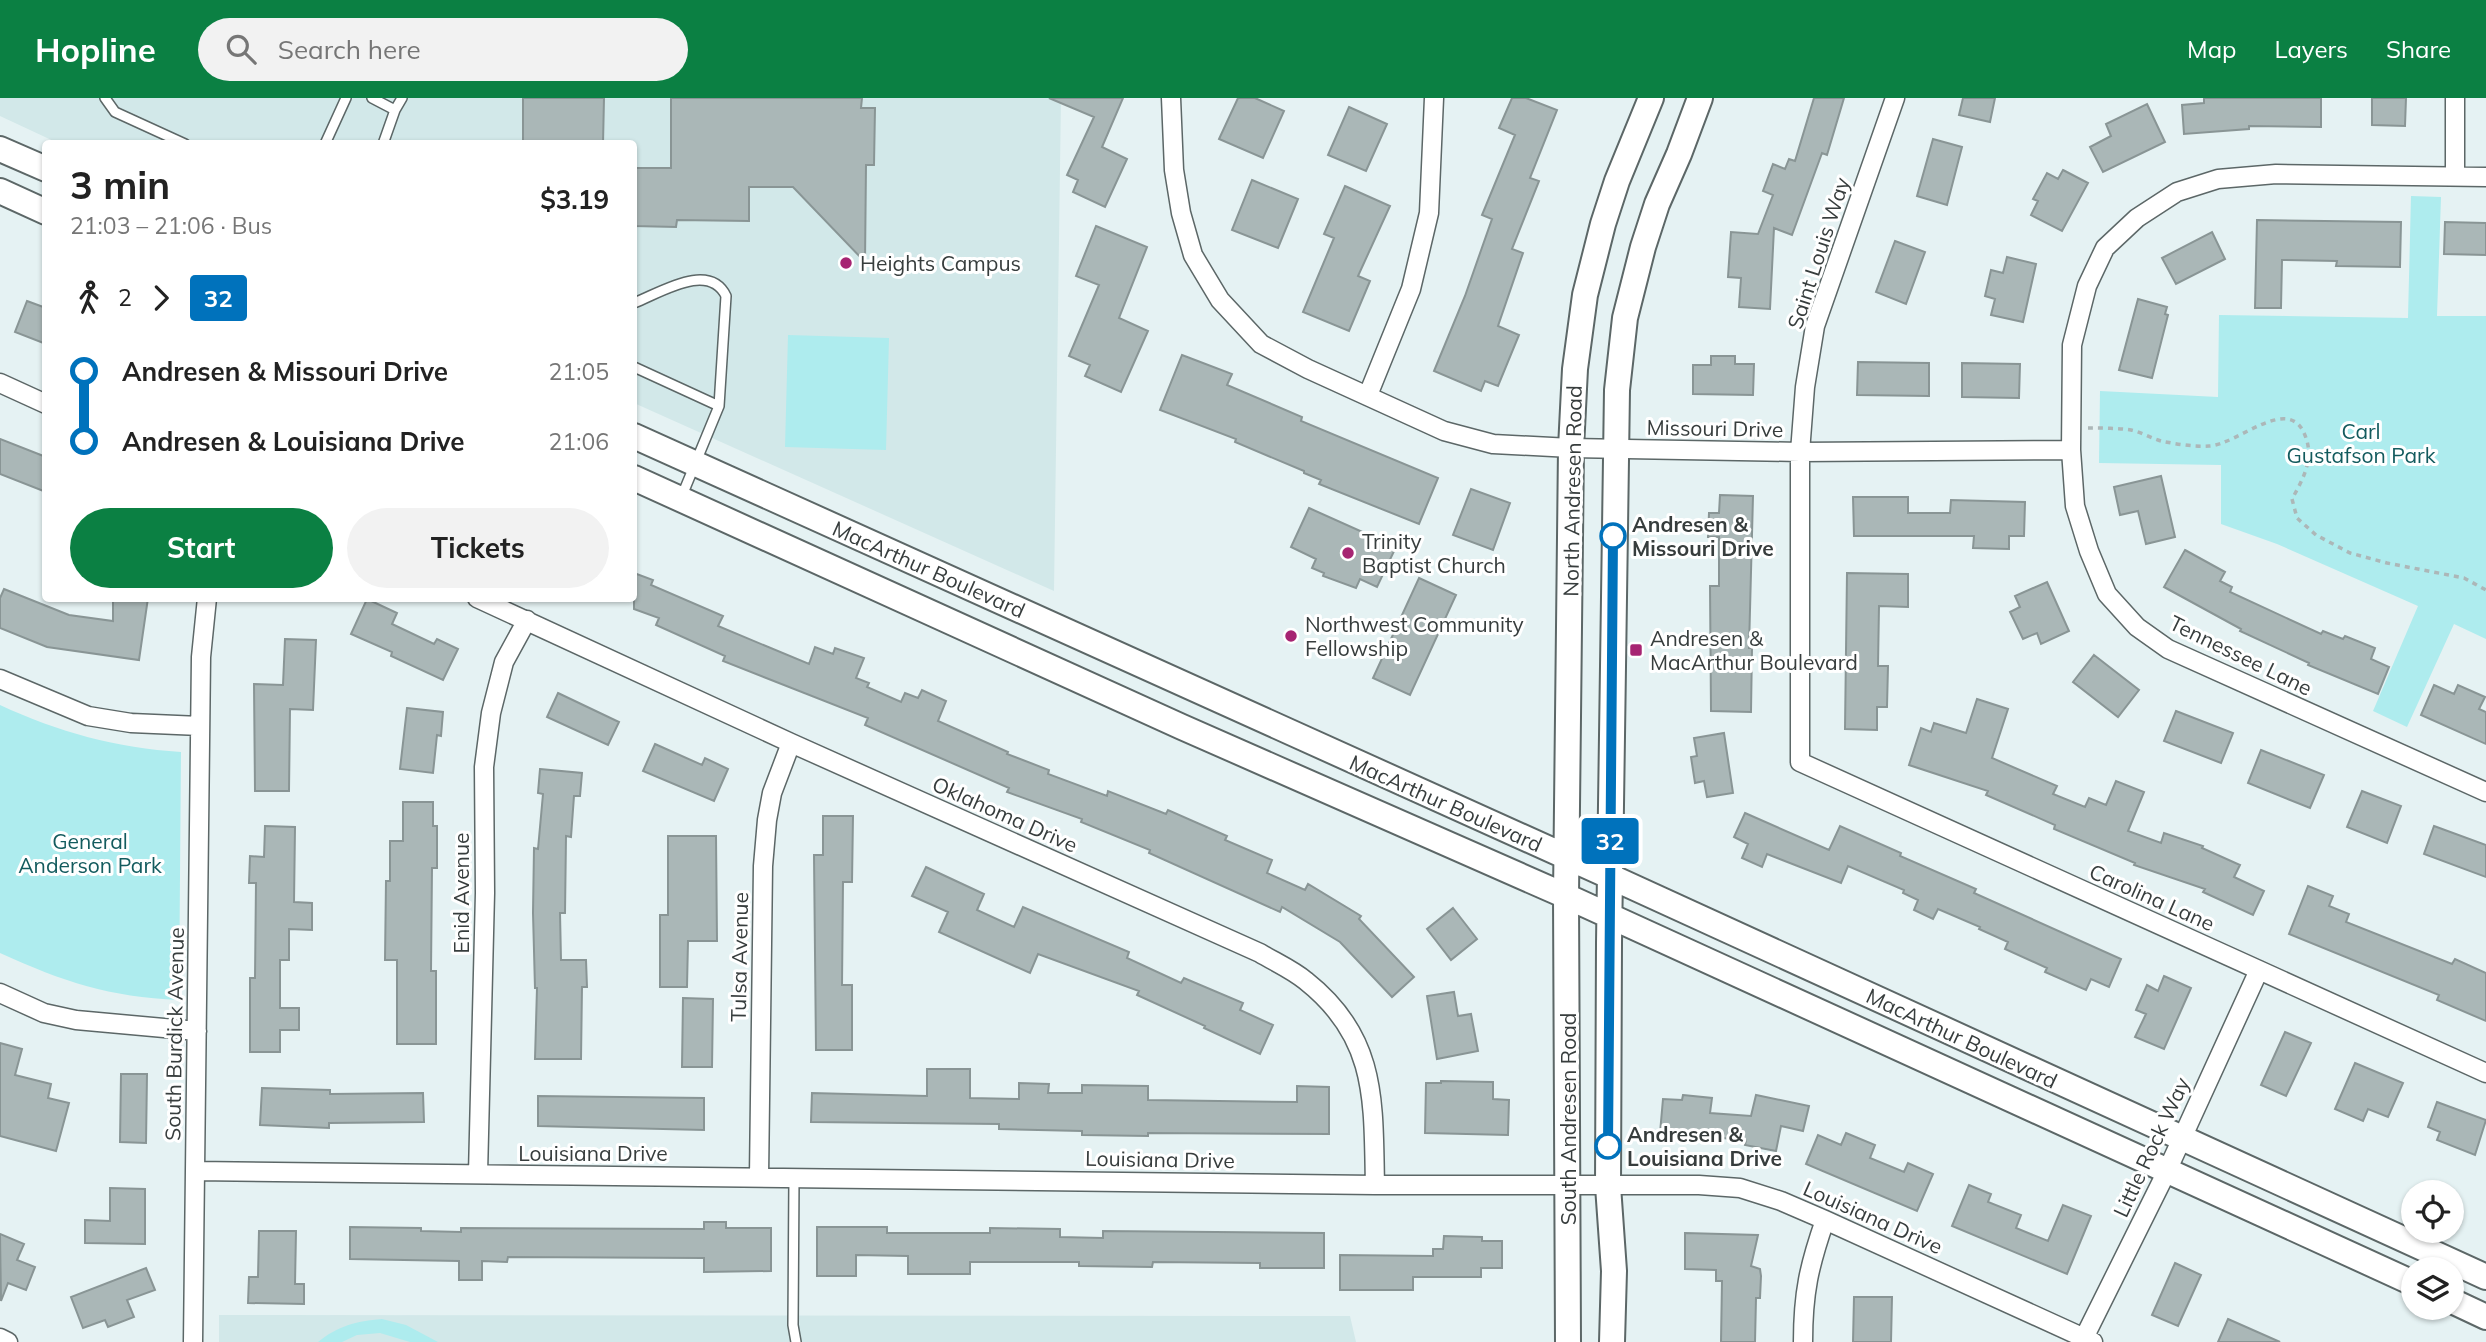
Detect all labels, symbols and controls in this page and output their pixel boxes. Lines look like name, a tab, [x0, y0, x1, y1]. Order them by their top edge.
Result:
search box	[198, 18, 688, 81]
text: Hopline	[35, 29, 156, 70]
icon: search	[222, 30, 260, 68]
text: Search here	[278, 33, 421, 66]
text: Map	[2187, 34, 2236, 64]
text: Layers	[2274, 34, 2348, 64]
text: Share	[2386, 34, 2451, 64]
text: 3 min	[70, 161, 170, 209]
street label: Saint Louis Way	[1781, 174, 1855, 332]
text: $3.19	[540, 183, 609, 216]
text: 21:03 – 21:06 · Bus	[70, 211, 272, 240]
place label: Heights Campus	[860, 250, 1021, 276]
marker: Heights Campus	[838, 255, 854, 271]
icon: walk	[70, 279, 108, 317]
icon: forward	[142, 279, 180, 317]
text: 2	[118, 283, 132, 312]
text: 32	[204, 283, 233, 313]
text: Andresen & Missouri Drive	[122, 355, 448, 388]
text: 21:05	[549, 357, 609, 386]
street label: North Andresen Road	[1557, 385, 1587, 597]
street label: Missouri Drive	[1646, 414, 1784, 442]
park label: Carl Gustafson Park	[2286, 418, 2436, 468]
text: Andresen & Louisiana Drive	[122, 425, 465, 458]
text: 21:06	[549, 427, 609, 456]
button: Start	[70, 508, 333, 588]
button: Tickets	[347, 508, 609, 588]
place label: Andresen & Missouri Drive	[1632, 511, 1774, 561]
street label: MacArthur Boulevard	[829, 515, 1029, 623]
marker: Andresen & Missouri Drive	[1600, 523, 1626, 549]
place label: Trinity Baptist Church	[1362, 528, 1506, 578]
marker: Trinity Baptist Church	[1340, 545, 1356, 561]
street label: Tennessee Lane	[2165, 609, 2317, 701]
place label: Northwest Community Fellowship	[1305, 611, 1524, 661]
place label: Andresen & MacArthur Boulevard	[1650, 625, 1858, 675]
marker: Northwest Community Fellowship	[1283, 628, 1299, 644]
marker: Andresen & MacArthur Boulevard	[1628, 642, 1644, 658]
street label: MacArthur Boulevard	[1346, 749, 1546, 857]
street label: Oklahoma Drive	[928, 770, 1082, 858]
line badge: 32	[1578, 818, 1642, 864]
text: 32	[1596, 826, 1624, 856]
park label: General Anderson Park	[18, 828, 162, 878]
street label: Enid Avenue	[448, 833, 474, 953]
street label: Carolina Lane	[2085, 858, 2219, 936]
street label: Tulsa Avenue	[725, 892, 753, 1022]
street label: South Burdick Avenue	[159, 927, 189, 1141]
street label: MacArthur Boulevard	[1862, 982, 2062, 1094]
street label: South Andresen Road	[1555, 1013, 1581, 1225]
street label: Little Rock Way	[2107, 1073, 2195, 1221]
place label: Andresen & Louisiana Drive	[1627, 1121, 1782, 1171]
marker: Andresen & Louisiana Drive	[1595, 1133, 1621, 1159]
street label: Louisiana Drive	[518, 1140, 668, 1166]
street label: Louisiana Drive	[1085, 1145, 1235, 1173]
street label: Louisiana Drive	[1799, 1175, 1947, 1259]
map controls	[2401, 1180, 2464, 1320]
button: locate	[2401, 1180, 2464, 1243]
button: layers	[2401, 1257, 2464, 1320]

